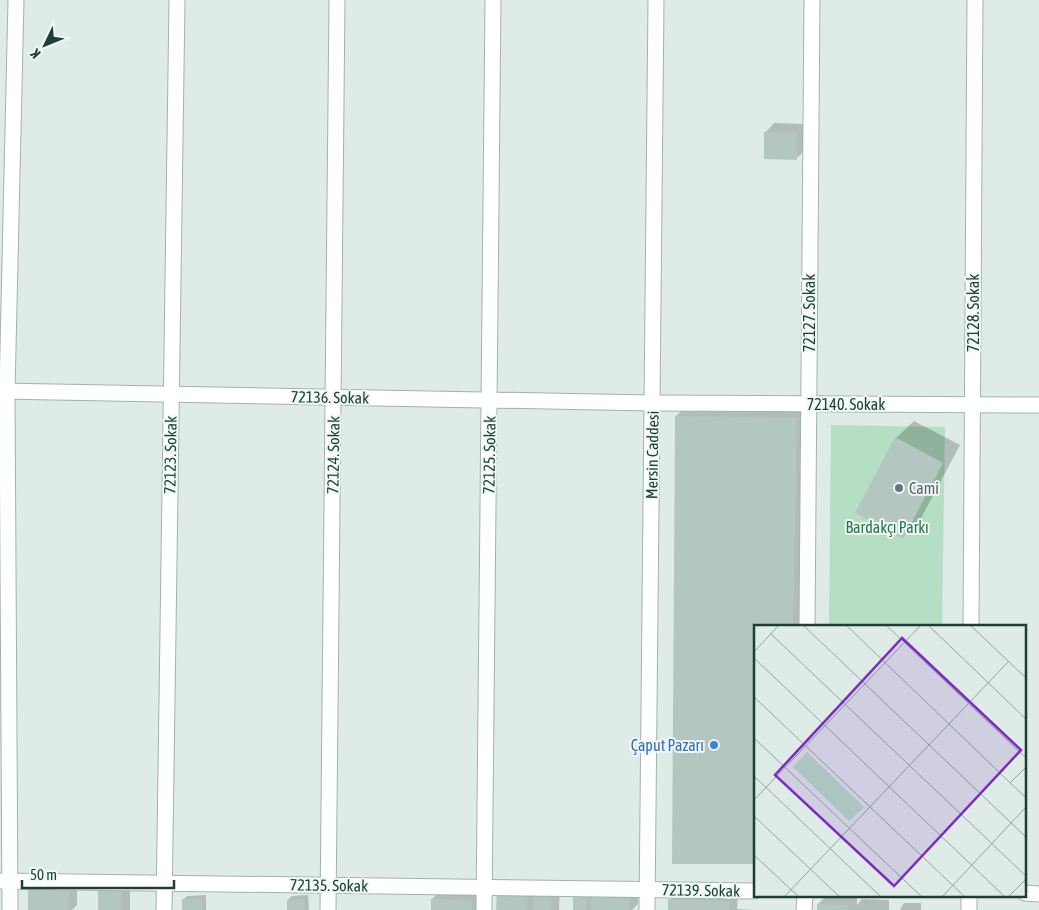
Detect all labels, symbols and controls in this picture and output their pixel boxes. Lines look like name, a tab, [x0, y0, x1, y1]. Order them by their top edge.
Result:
north arrow	[20, 20, 70, 70]
text: K	[27, 46, 44, 62]
street label: 72127. Sokak	[800, 274, 818, 352]
street label: 72128. Sokak	[964, 274, 982, 352]
street label: 72136. Sokak	[291, 387, 369, 407]
street label: 72140. Sokak	[807, 395, 885, 413]
street label: Mersin Caddesi	[642, 411, 662, 499]
street label: 72123. Sokak	[160, 416, 180, 494]
street label: 72124. Sokak	[323, 416, 343, 494]
street label: 72125. Sokak	[479, 416, 499, 494]
place label: Cami	[909, 479, 939, 497]
marker: Cami	[893, 482, 905, 494]
park label: Bardakçı Parkı	[845, 518, 929, 537]
inset map	[754, 625, 1026, 898]
place label: Çaput Pazarı	[631, 736, 704, 755]
marker: Çaput Pazarı	[708, 739, 720, 751]
scale bar	[22, 858, 175, 890]
text: 50 m	[30, 866, 57, 883]
street label: 72135. Sokak	[290, 875, 368, 895]
street label: 72139. Sokak	[662, 880, 740, 900]

